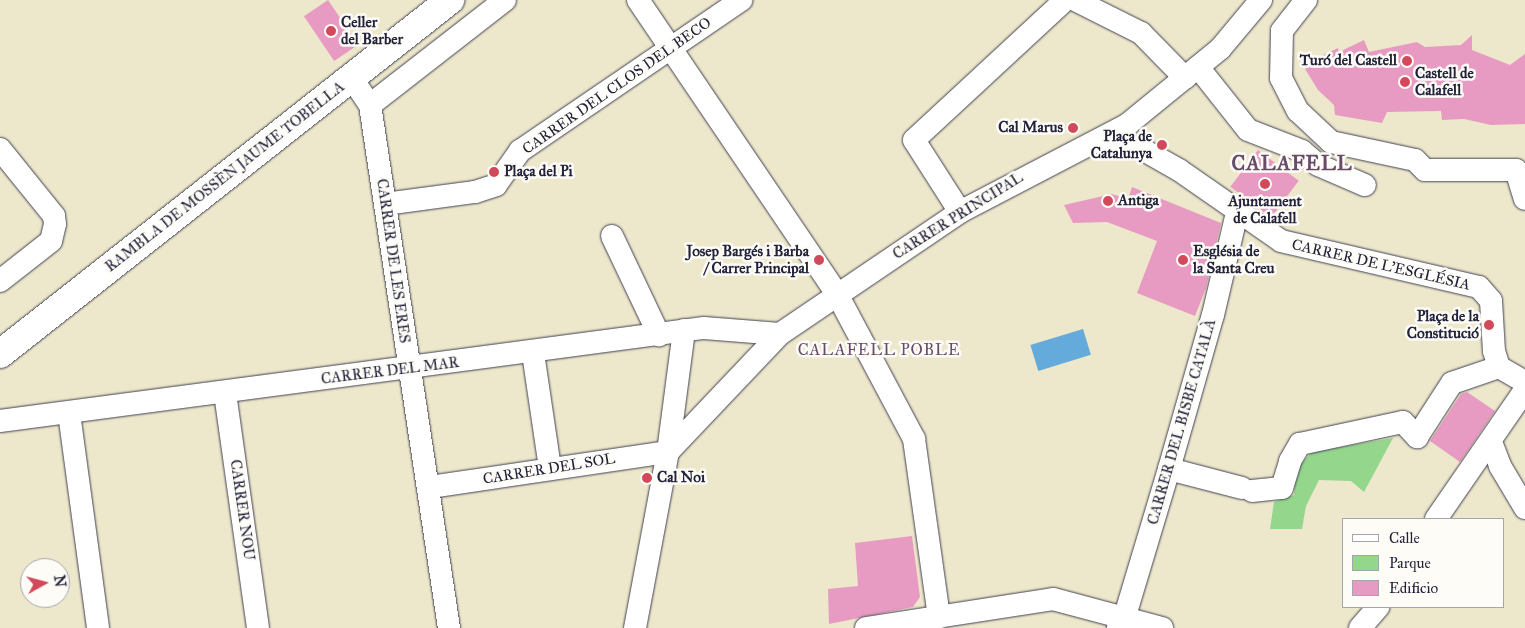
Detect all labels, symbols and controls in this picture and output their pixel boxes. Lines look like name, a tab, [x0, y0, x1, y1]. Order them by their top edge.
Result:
place label: Celler del Barber	[341, 13, 403, 48]
street label: CARRER DEL CLOS DEL BECO	[519, 14, 715, 158]
marker: Celler del Barber	[325, 25, 337, 37]
place label: Turó del Castell	[1300, 52, 1397, 70]
marker: Turó del Castell	[1401, 55, 1413, 67]
place label: Castell de Calafell	[1415, 64, 1474, 99]
marker: Castell de Calafell	[1399, 76, 1411, 88]
street label: RAMBLA DE MOSSÈN JAUME TOBELLA	[102, 78, 348, 276]
place label: Cal Marus	[998, 119, 1063, 137]
marker: Cal Marus	[1067, 122, 1079, 134]
place label: Plaça de Catalunya	[1091, 127, 1152, 162]
marker: Plaça de Catalunya	[1156, 139, 1168, 151]
district label: CALAFELL	[1231, 151, 1353, 175]
place label: Plaça del Pi	[504, 163, 573, 181]
marker: Plaça del Pi	[488, 166, 500, 178]
street label: CARRER PRINCIPAL	[890, 169, 1026, 263]
street label: CARRER DE LES ERES	[373, 178, 413, 344]
marker: Ajuntament de Calafell	[1259, 178, 1271, 190]
place label: Antiga	[1118, 192, 1159, 210]
place label: Ajuntament de Calafell	[1228, 192, 1302, 227]
marker: Antiga	[1102, 195, 1114, 207]
street label: CARRER DE L'ESGLÉSIA	[1290, 236, 1472, 294]
place label: Josep Bargés i Barba / Carrer Principal	[686, 242, 809, 277]
place label: Església de la Santa Creu	[1193, 242, 1274, 277]
marker: Josep Bargés i Barba / Carrer Principal	[813, 254, 825, 266]
marker: Església de la Santa Creu	[1177, 254, 1189, 266]
place label: Plaça de la Constitució	[1407, 307, 1479, 342]
street label: CARRER DEL BISBE CATALÀ	[1144, 317, 1220, 527]
marker: Plaça de la Constitució	[1483, 319, 1495, 331]
district label: CALAFELL POBLE	[796, 340, 962, 360]
street label: CARRER DEL MAR	[320, 354, 460, 388]
street label: CARRER DEL SOL	[482, 450, 616, 488]
street label: CARRER NOU	[226, 458, 258, 562]
place label: Cal Noi	[657, 469, 705, 487]
marker: Cal Noi	[641, 472, 653, 484]
legend	[1342, 518, 1505, 608]
text: Calle	[1389, 529, 1420, 547]
text: Parque	[1389, 554, 1431, 572]
north arrow	[20, 558, 70, 608]
text: N	[50, 574, 69, 588]
text: Edificio	[1389, 579, 1438, 597]

